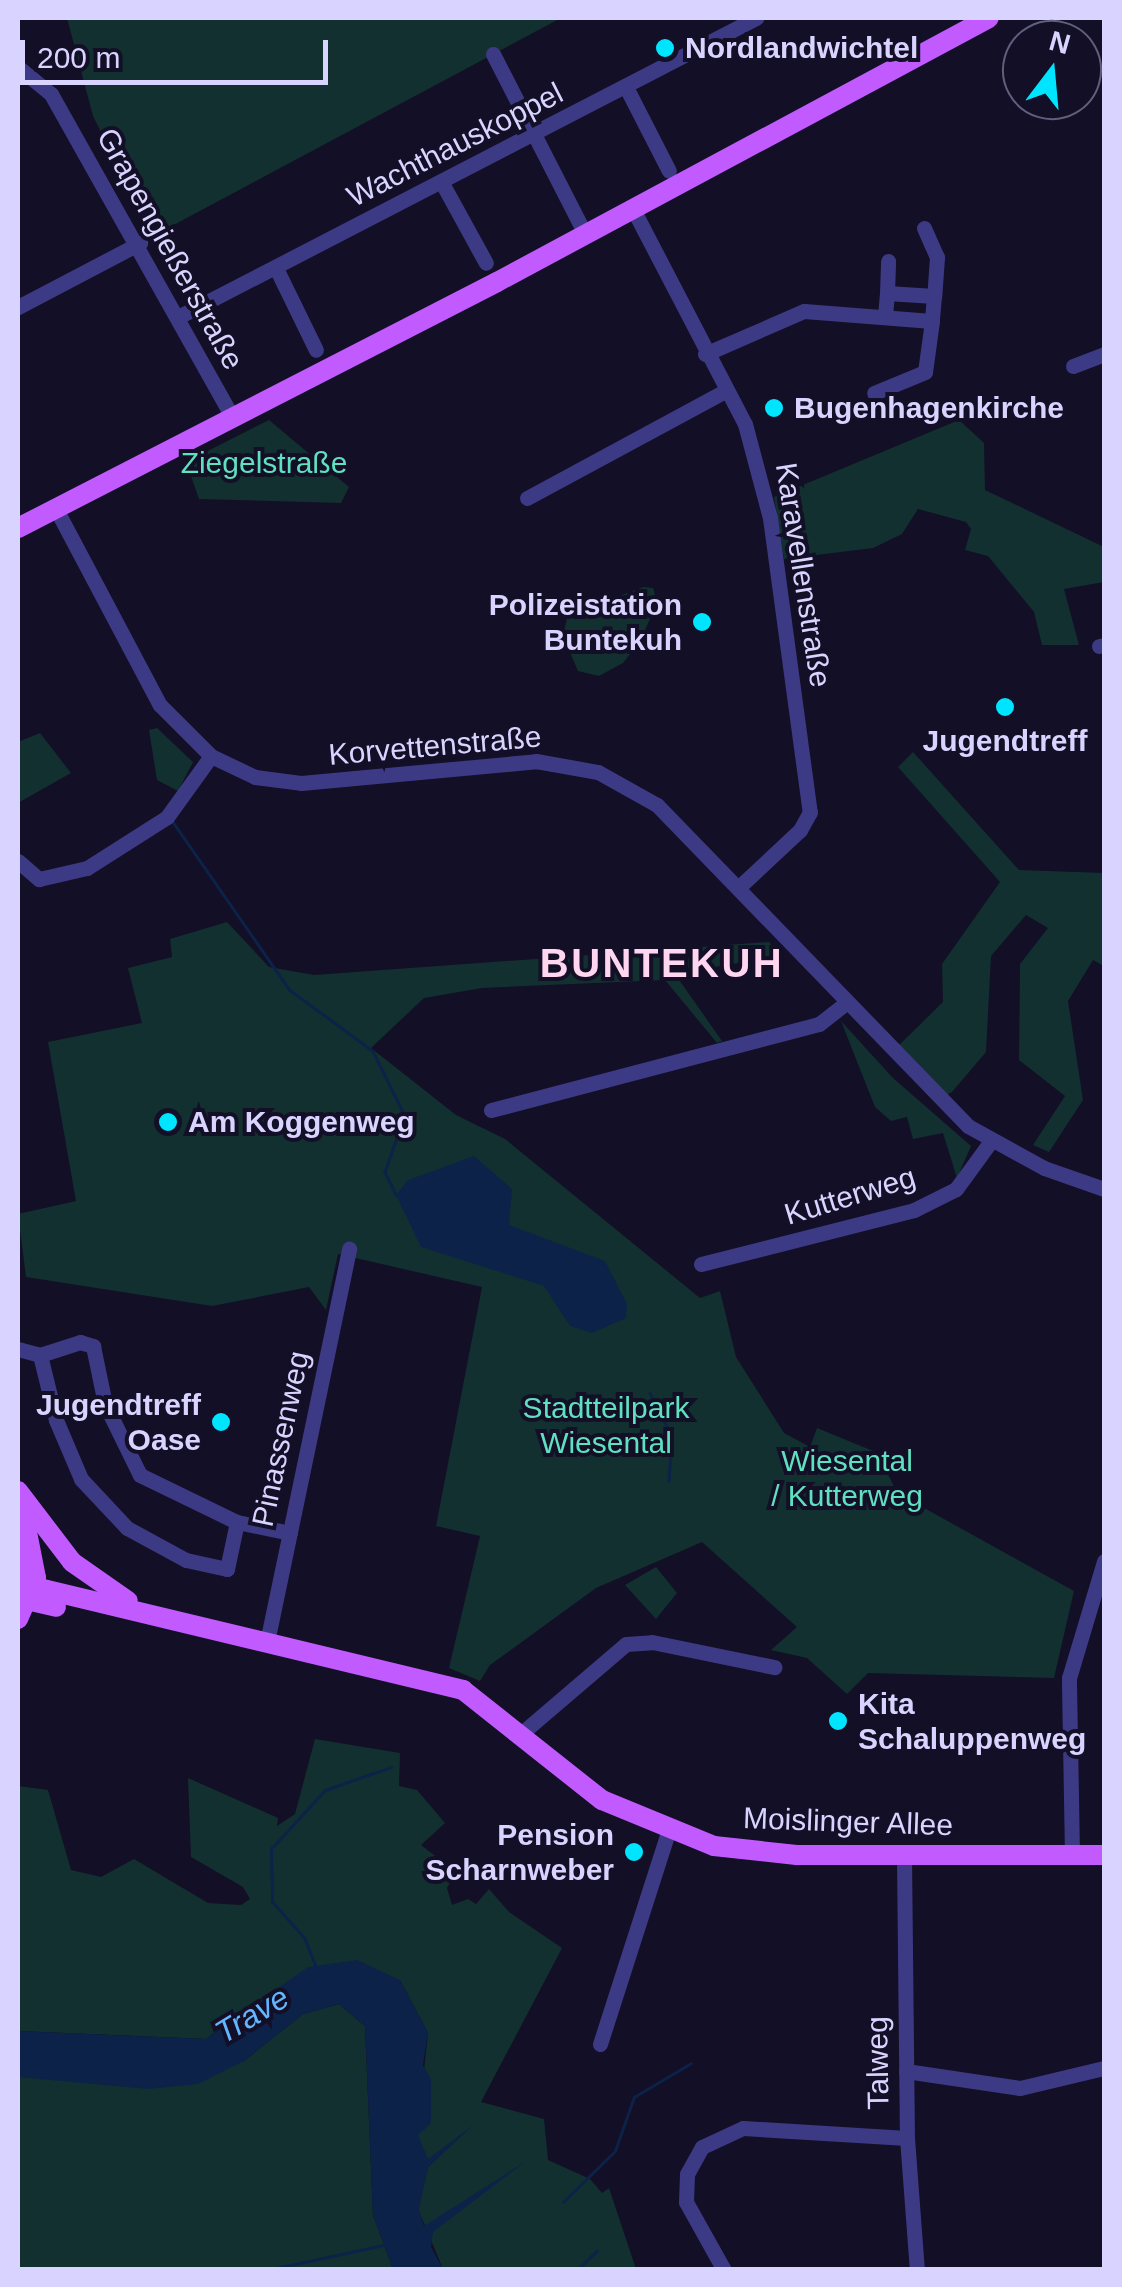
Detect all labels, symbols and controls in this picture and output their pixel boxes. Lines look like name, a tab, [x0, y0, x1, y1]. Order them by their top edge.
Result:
scale bar	[25, 20, 332, 82]
north arrow	[1002, 20, 1102, 120]
text: N	[1046, 25, 1074, 60]
place label: Nordlandwichtel	[685, 30, 918, 66]
marker: Nordlandwichtel	[654, 37, 676, 59]
text: 200 m	[37, 41, 120, 74]
street label: Wachthauskoppel	[341, 75, 569, 215]
street label: Grapengießerstraße	[89, 122, 251, 376]
place label: Bugenhagenkirche	[794, 390, 1064, 426]
marker: Bugenhagenkirche	[763, 397, 785, 419]
park label: Ziegelstraße	[181, 445, 347, 481]
street label: Karavellenstraße	[767, 460, 839, 690]
place label: Polizeistation Buntekuh	[489, 587, 682, 658]
marker: Polizeistation Buntekuh	[691, 611, 713, 633]
marker: Jugendtreff	[994, 696, 1016, 718]
street label: Korvettenstraße	[327, 719, 543, 773]
place label: Jugendtreff	[922, 723, 1088, 759]
district label: BUNTEKUH	[540, 939, 784, 987]
place label: Am Koggenweg	[188, 1104, 415, 1140]
marker: Am Koggenweg	[157, 1111, 179, 1133]
street label: Kutterweg	[780, 1159, 920, 1233]
street label: Pinassenweg	[245, 1348, 317, 1530]
place label: Jugendtreff Oase	[36, 1387, 201, 1458]
park label: Stadtteilpark Wiesental	[523, 1390, 689, 1460]
marker: Jugendtreff Oase	[210, 1411, 232, 1433]
park label: Wiesental / Kutterweg	[771, 1443, 923, 1514]
place label: Kita Schaluppenweg	[858, 1686, 1086, 1756]
marker: Kita Schaluppenweg	[827, 1710, 849, 1732]
street label: Moislinger Allee	[742, 1800, 954, 1844]
place label: Pension Scharnweber	[426, 1817, 614, 1888]
marker: Pension Scharnweber	[623, 1841, 645, 1863]
water label: Trave	[208, 1978, 296, 2052]
street label: Talweg	[859, 2016, 897, 2110]

